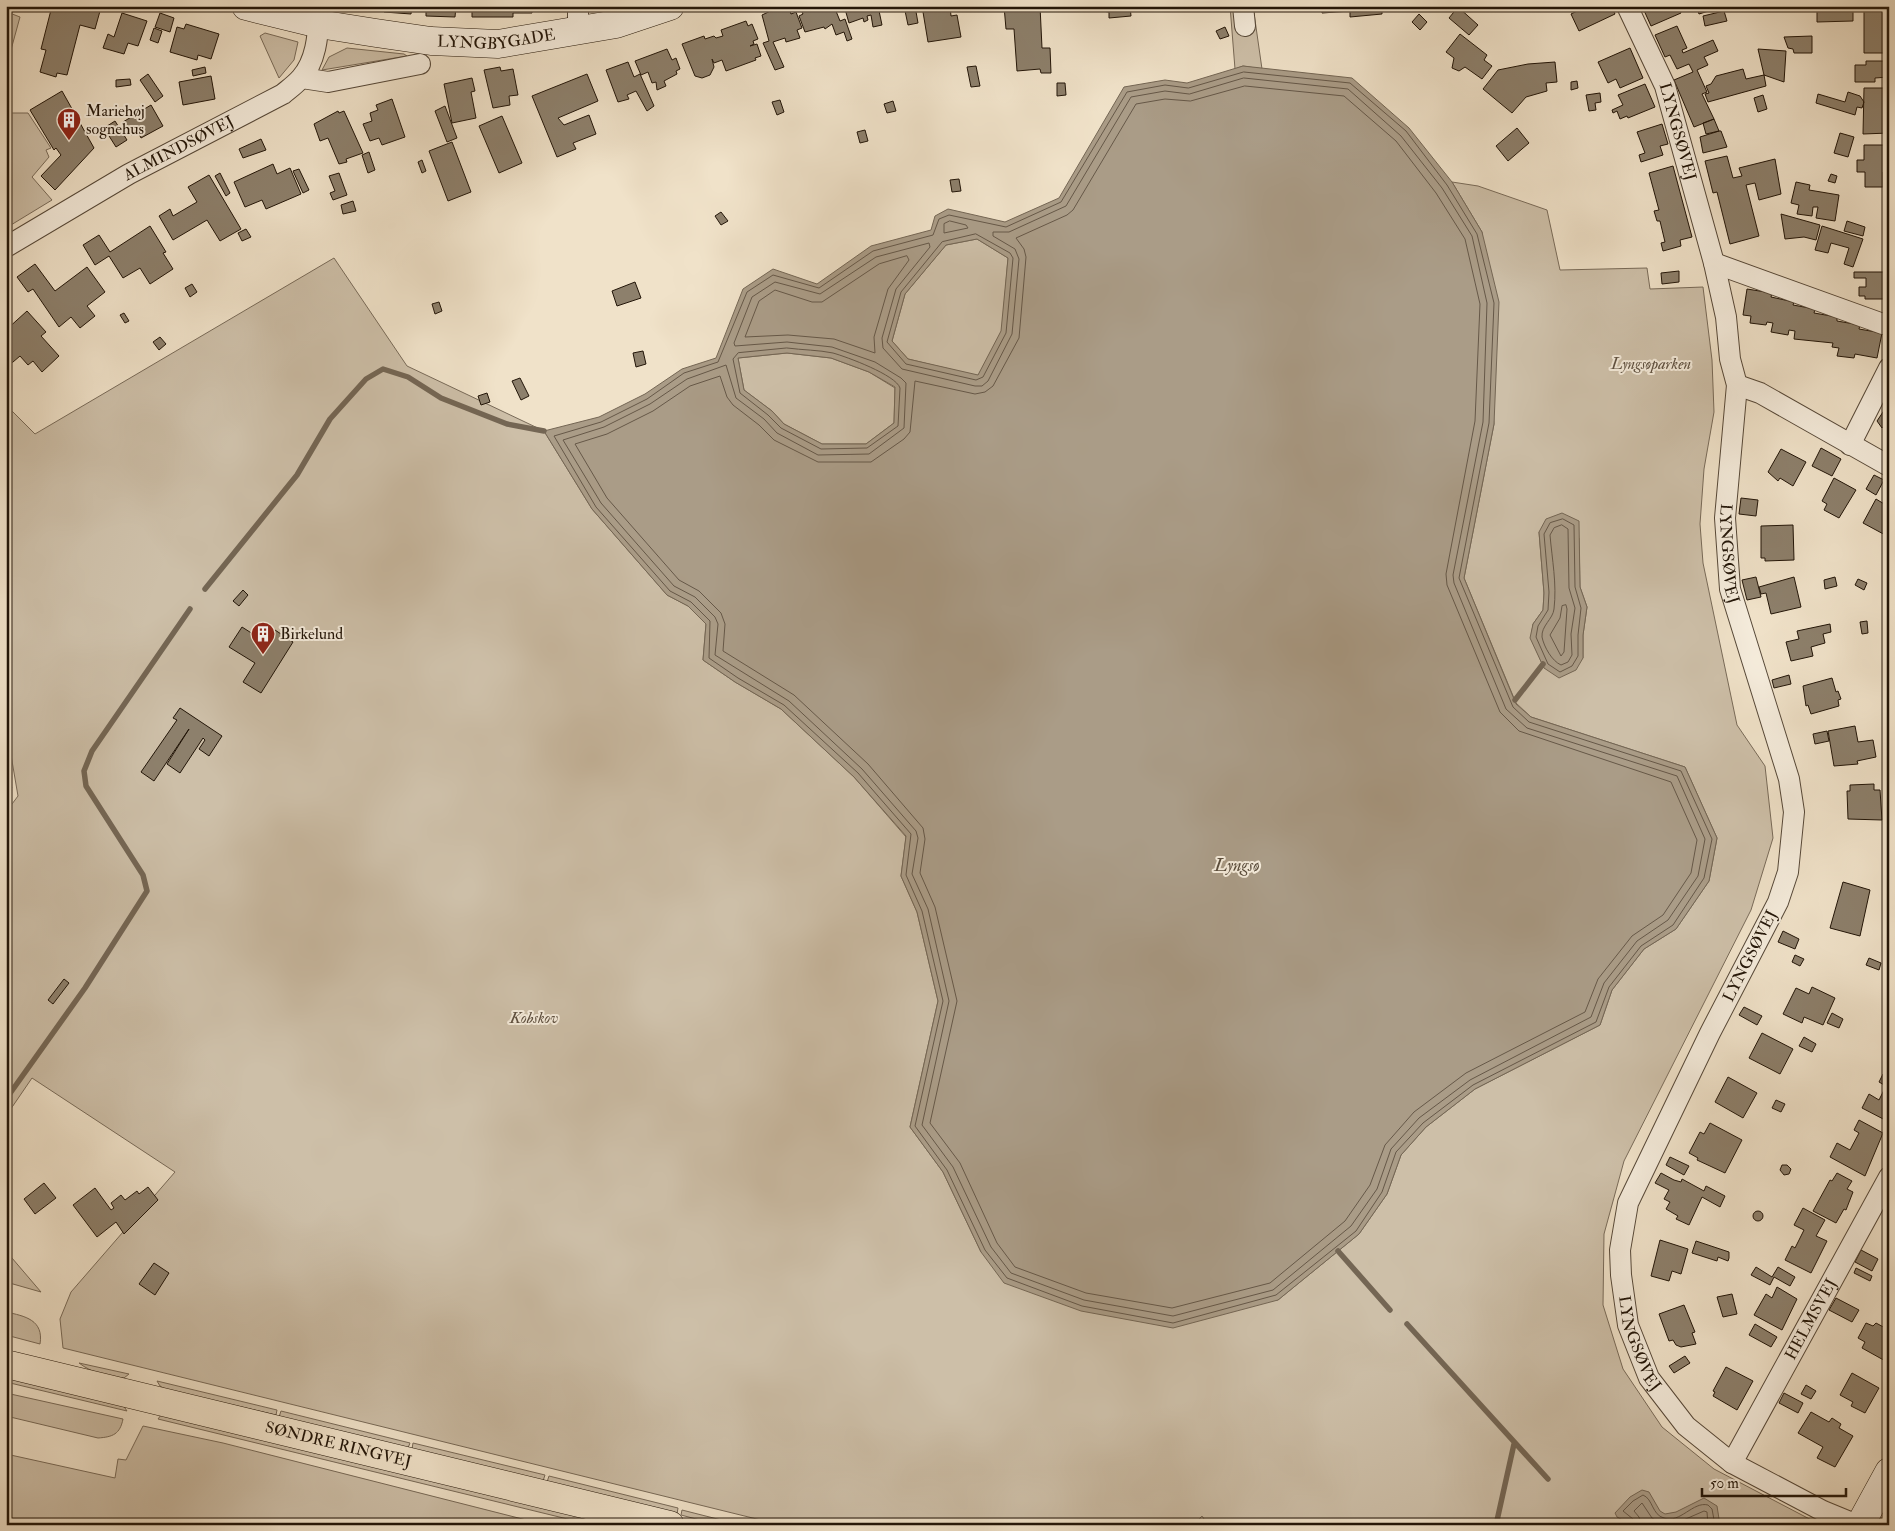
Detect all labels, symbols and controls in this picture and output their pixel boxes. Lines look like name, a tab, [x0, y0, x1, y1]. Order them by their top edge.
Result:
street label: LYNGBYGADE	[437, 24, 557, 54]
street label: LYNGSØVEJ	[1655, 81, 1701, 184]
place label: Mariehøj sognehus	[86, 101, 145, 139]
building icon: Mariehøj sognehus	[56, 107, 82, 141]
street label: ALMINDSØVEJ	[119, 111, 238, 186]
park label: Lyngsøparken	[1610, 354, 1691, 374]
street label: LYNGSØVEJ	[1715, 503, 1744, 607]
building icon: Birkelund	[250, 621, 276, 655]
place label: Birkelund	[280, 624, 343, 644]
water label: Lyngsø	[1213, 854, 1260, 877]
street label: LYNGSØVEJ	[1718, 906, 1783, 1006]
park label: Kobskov	[509, 1008, 558, 1028]
street label: HELMSVEJ	[1781, 1275, 1842, 1363]
street label: LYNGSØVEJ	[1614, 1295, 1666, 1396]
street label: SØNDRE RINGVEJ	[263, 1417, 414, 1473]
scale bar	[1702, 1466, 1846, 1498]
text: 50 m	[1710, 1474, 1739, 1493]

